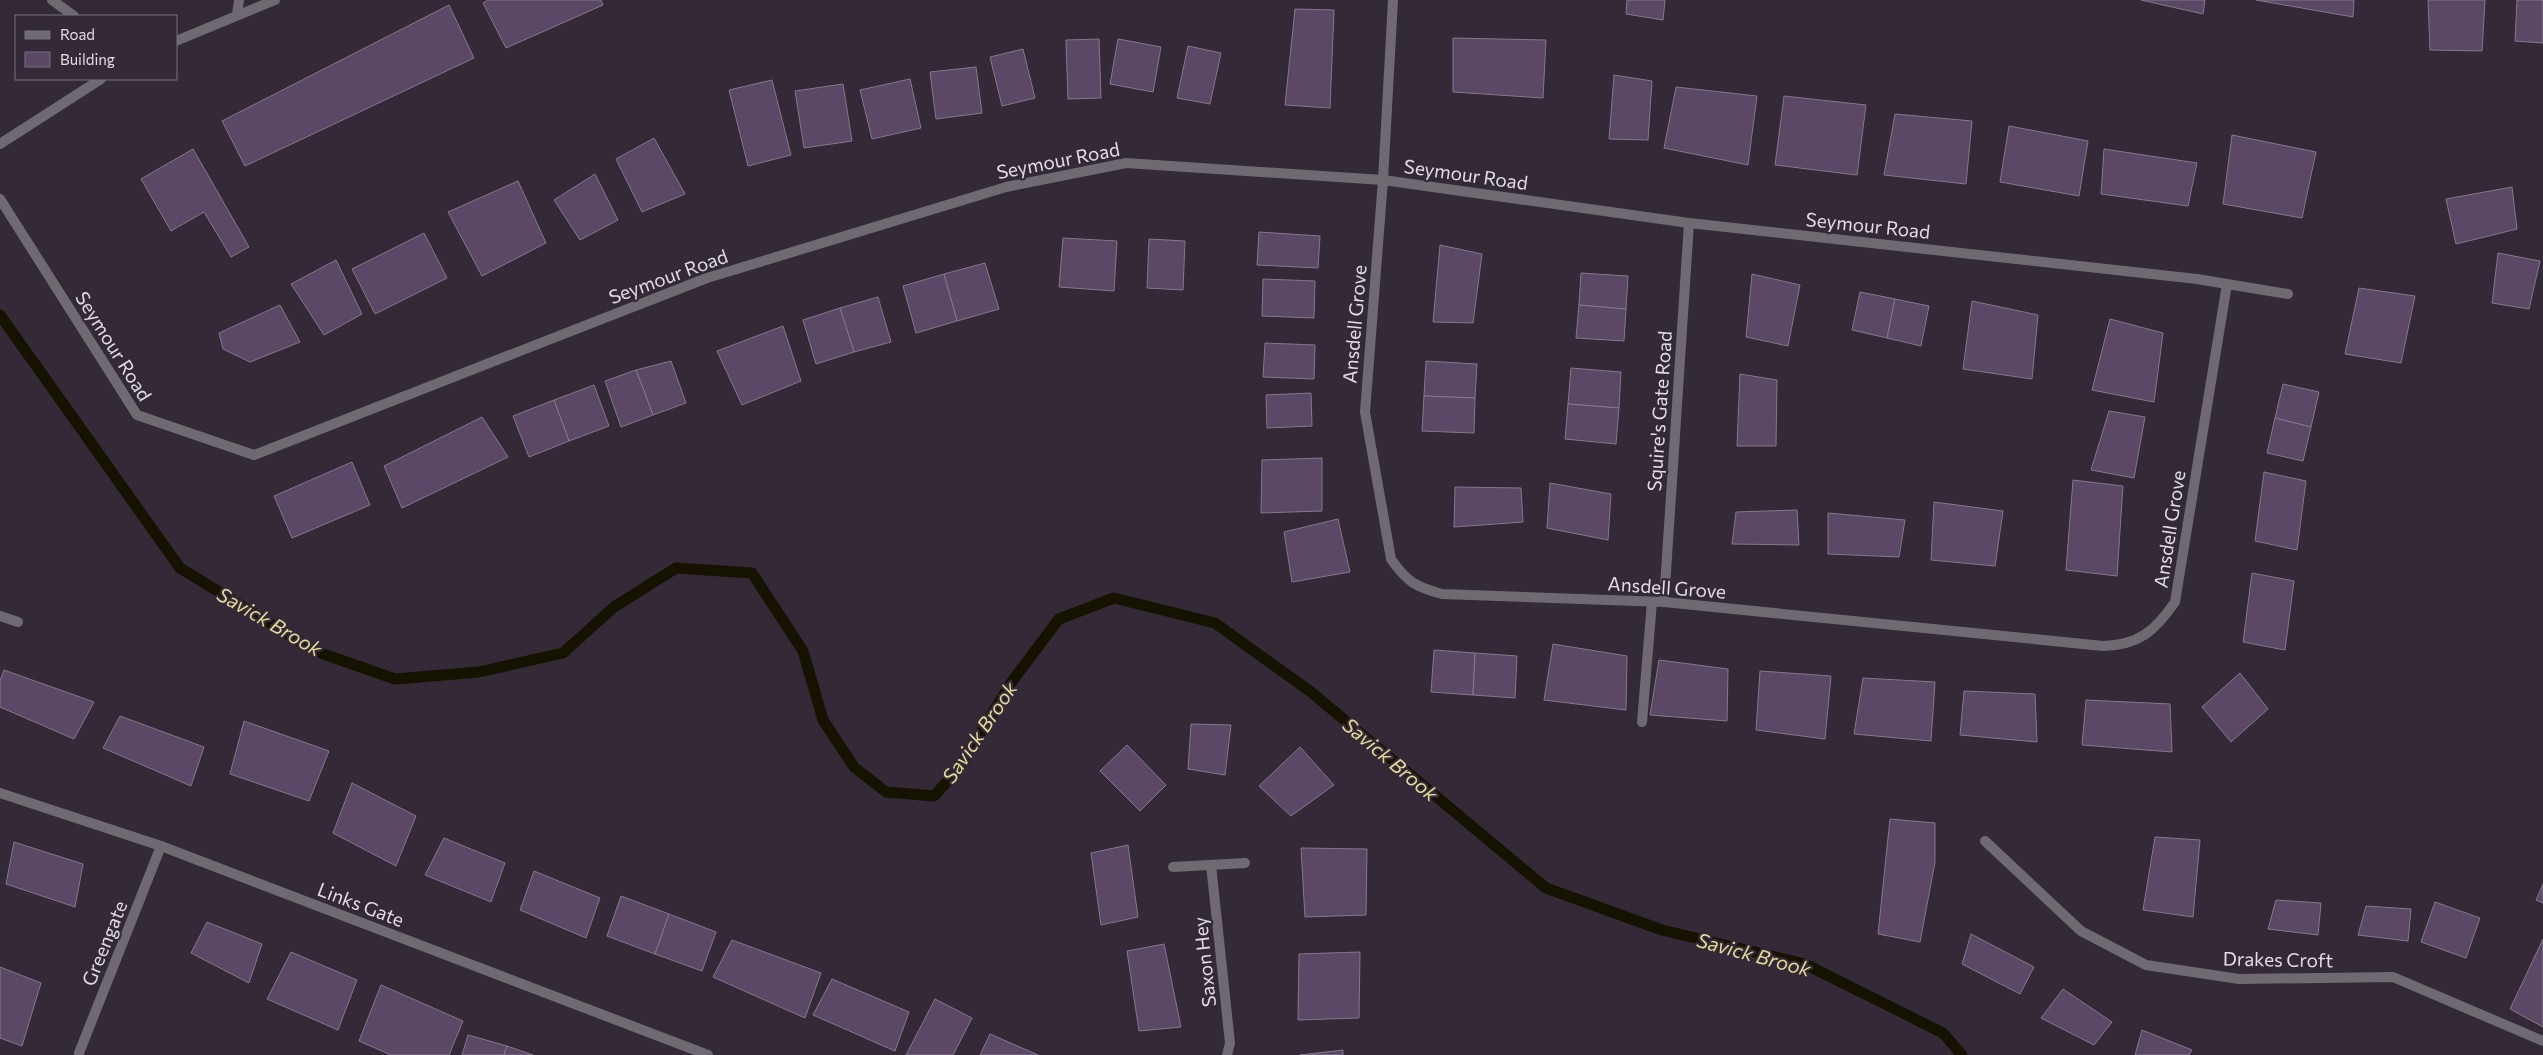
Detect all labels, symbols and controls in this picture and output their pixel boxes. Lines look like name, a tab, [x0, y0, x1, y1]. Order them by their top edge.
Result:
legend	[15, 15, 178, 80]
text: Road	[60, 25, 95, 43]
text: Building	[60, 50, 115, 68]
street label: Seymour Road	[995, 137, 1121, 183]
street label: Seymour Road	[1403, 154, 1529, 194]
street label: Seymour Road	[1805, 207, 1931, 243]
street label: Seymour Road	[605, 244, 731, 308]
street label: Ansdell Grove	[1337, 264, 1371, 384]
street label: Seymour Road	[71, 287, 157, 405]
street label: Squire's Gate Road	[1642, 330, 1676, 492]
street label: Ansdell Grove	[2148, 469, 2190, 589]
street label: Ansdell Grove	[1607, 571, 1727, 603]
water label: Savick Brook	[213, 581, 328, 661]
water label: Savick Brook	[936, 676, 1022, 787]
water label: Savick Brook	[1338, 712, 1444, 807]
street label: Links Gate	[315, 877, 407, 931]
street label: Greengate	[76, 897, 132, 989]
street label: Saxon Hey	[1188, 916, 1220, 1008]
water label: Savick Brook	[1694, 927, 1815, 981]
street label: Drakes Croft	[2223, 947, 2334, 971]

